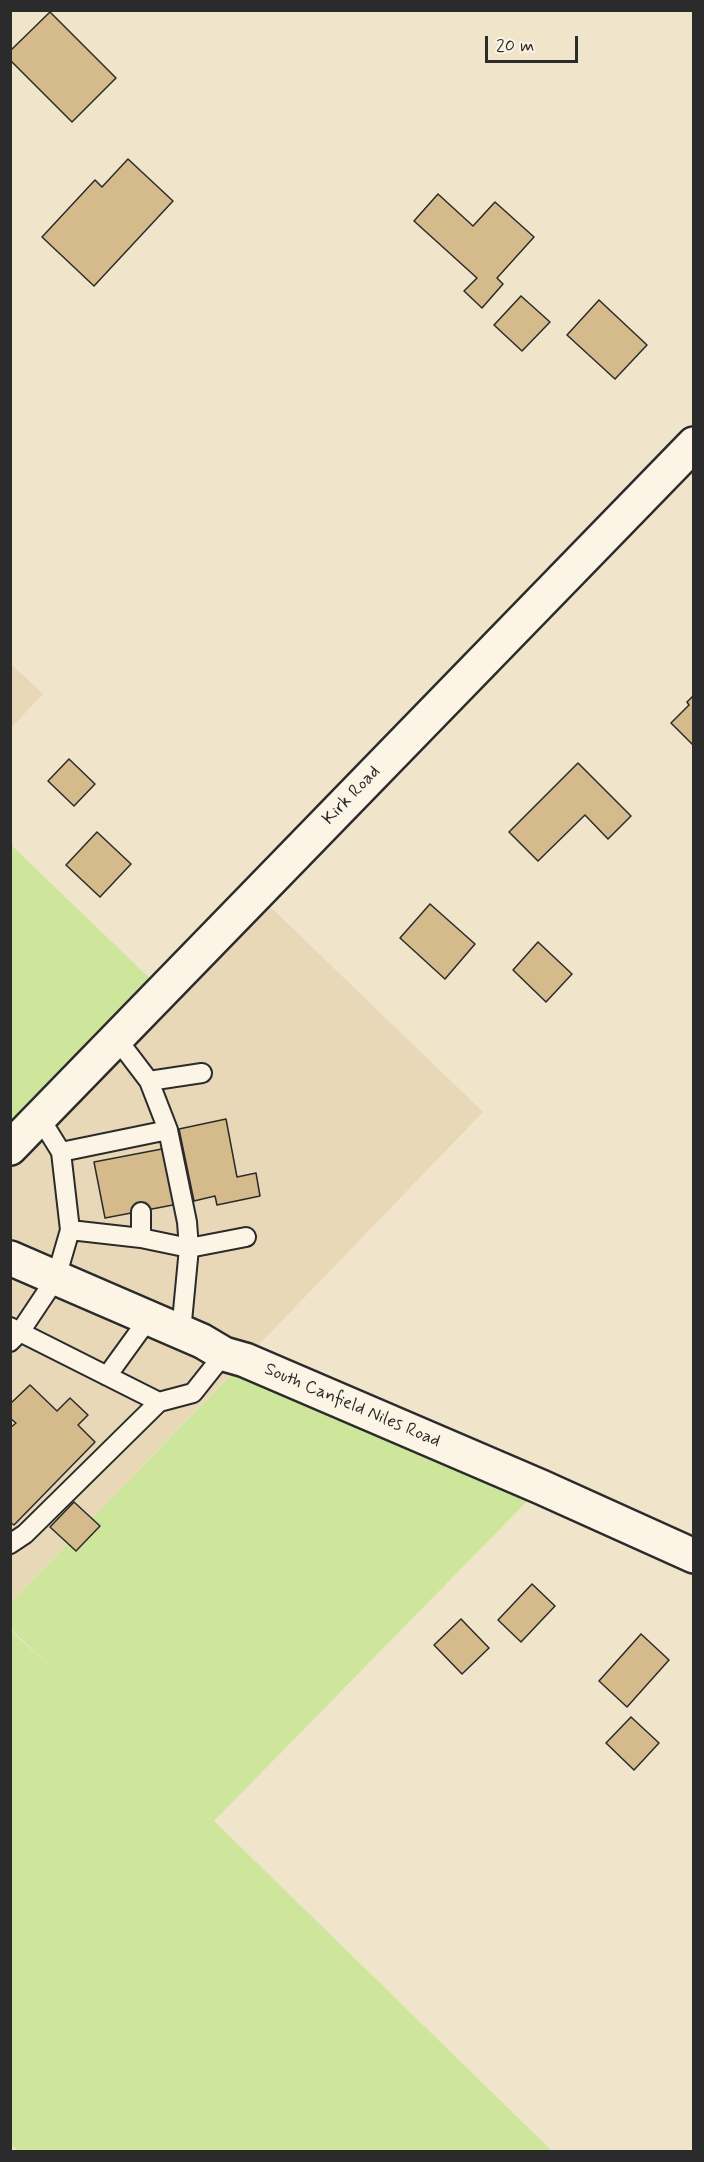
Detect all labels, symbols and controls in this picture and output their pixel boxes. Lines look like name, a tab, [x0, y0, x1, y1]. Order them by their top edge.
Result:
scale bar	[488, 24, 581, 62]
text: 20 m	[496, 34, 534, 58]
street label: Kirk Road	[319, 762, 385, 830]
street label: South Canfield Niles Road	[261, 1359, 443, 1453]

